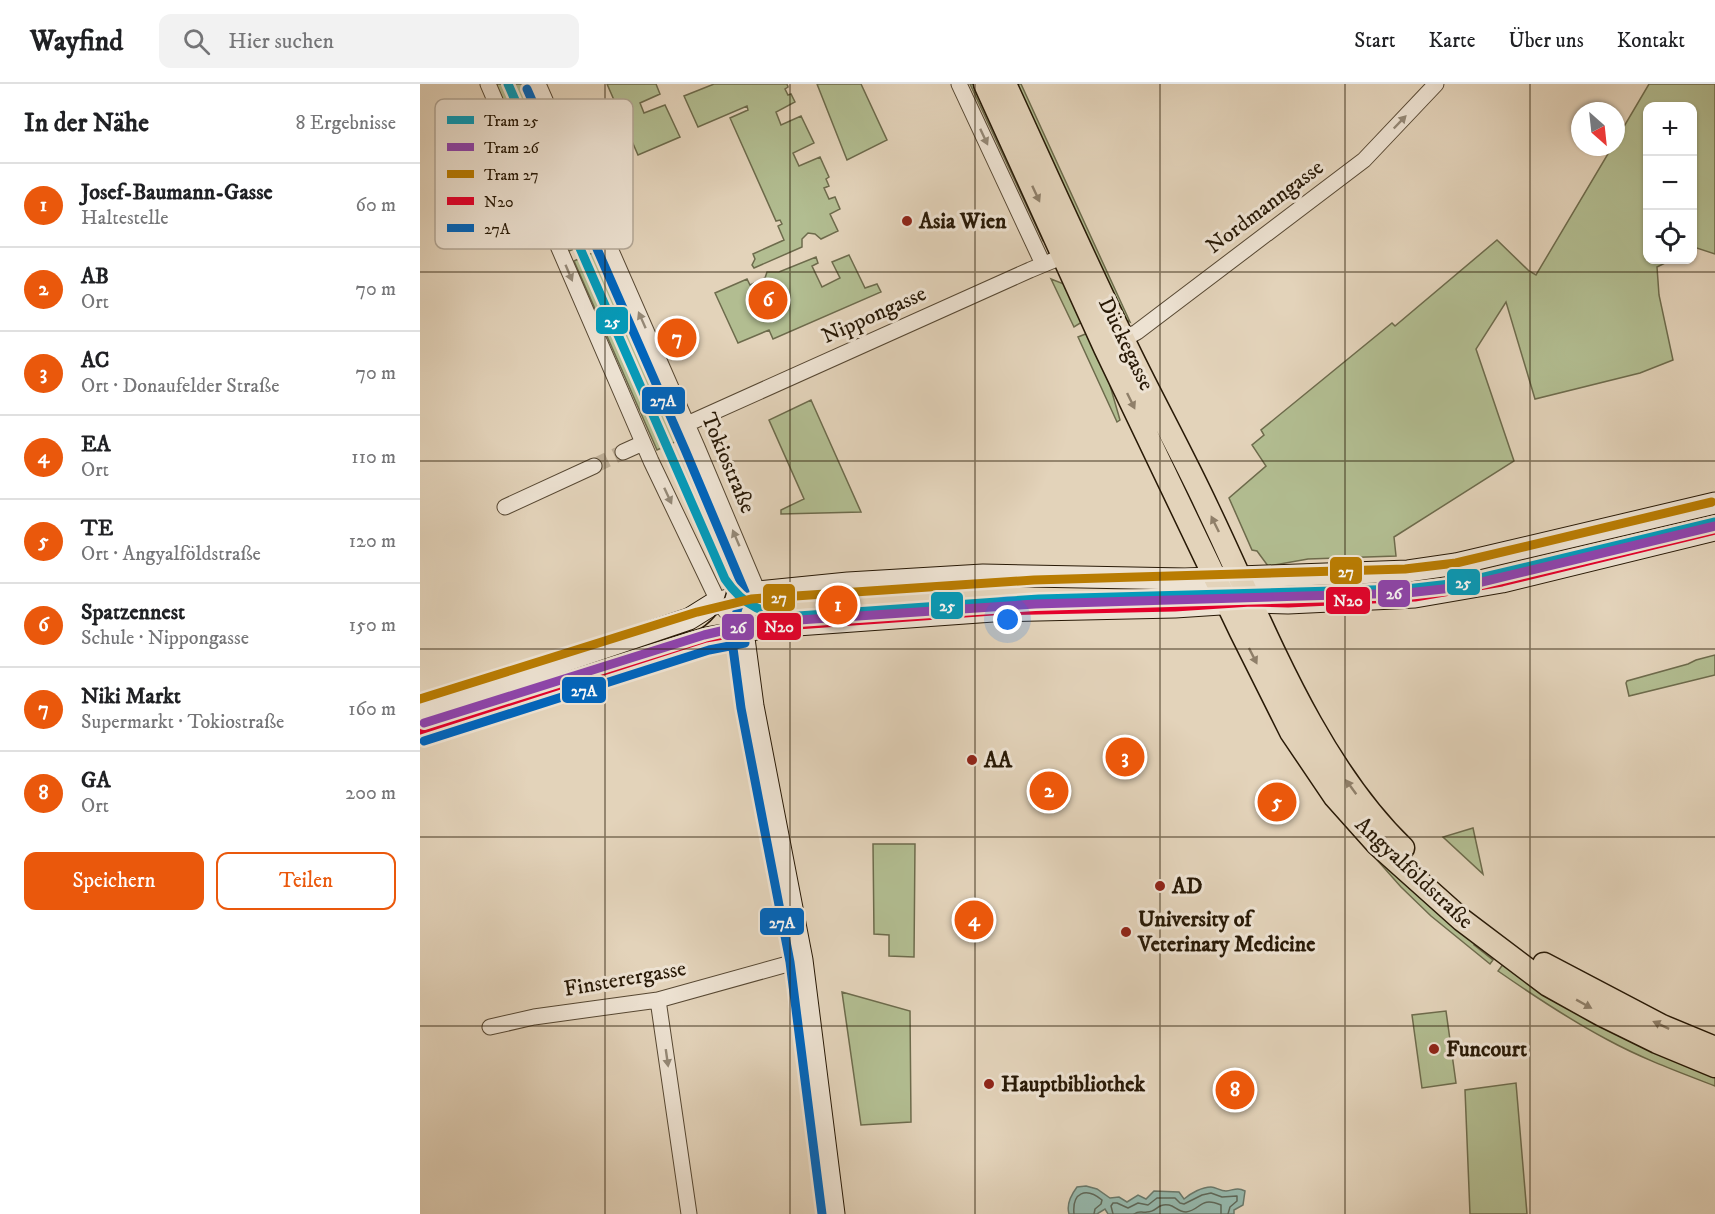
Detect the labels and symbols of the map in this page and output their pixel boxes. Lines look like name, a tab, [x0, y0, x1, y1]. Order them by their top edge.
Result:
legend	[435, 99, 633, 249]
north arrow	[1571, 102, 1625, 156]
text: Tram 25	[484, 111, 538, 131]
one-way arrow	[1393, 116, 1407, 130]
one-way arrow	[979, 129, 988, 146]
text: Tram 26	[484, 138, 540, 158]
street label: Nordmanngasse	[1201, 154, 1329, 260]
text: Tram 27	[484, 165, 539, 185]
one-way arrow	[1031, 186, 1041, 204]
text: N20	[484, 192, 514, 212]
place label: Asia Wien	[918, 208, 1007, 235]
marker: Asia Wien	[900, 214, 914, 228]
text: 27A	[484, 219, 511, 239]
one-way arrow	[565, 264, 574, 281]
pin: 6	[748, 278, 788, 322]
street label: Nippongasse	[818, 280, 930, 350]
street label: Dückegasse	[1092, 293, 1160, 395]
line badge: 25	[595, 306, 629, 335]
text: 25	[604, 312, 620, 332]
one-way arrow	[637, 312, 646, 329]
pin: 7	[658, 316, 696, 360]
line badge: 27A	[641, 386, 686, 415]
text: 27A	[650, 391, 677, 411]
one-way arrow	[1126, 392, 1135, 409]
street label: Tokiostraße	[695, 409, 761, 517]
one-way arrow	[663, 488, 672, 505]
one-way arrow	[1211, 515, 1220, 532]
one-way arrow	[731, 528, 741, 546]
line badge: 27	[1329, 556, 1363, 585]
text: 27	[1338, 562, 1354, 582]
line badge: 25	[1446, 568, 1481, 596]
text: 25	[1455, 573, 1471, 593]
line badge: 26	[1377, 579, 1411, 608]
pin: 1	[818, 582, 858, 628]
line badge: 27	[762, 583, 796, 612]
text: 26	[1386, 584, 1404, 604]
line badge: N20	[1325, 586, 1371, 615]
text: 27	[771, 588, 787, 608]
line badge: 25	[930, 591, 964, 620]
text: N20	[1333, 591, 1363, 611]
text: 25	[939, 596, 955, 616]
your location	[993, 605, 1022, 634]
line badge: N20	[756, 612, 802, 641]
line badge: 26	[721, 613, 755, 641]
text: N20	[764, 617, 794, 637]
text: 26	[730, 618, 748, 638]
one-way arrow	[1248, 647, 1257, 664]
line badge: 27A	[561, 676, 607, 704]
text: 27A	[571, 681, 598, 701]
pin: 3	[1106, 734, 1144, 780]
place label: AA	[983, 747, 1013, 774]
marker: AA	[965, 753, 979, 767]
pin: 2	[1030, 768, 1068, 814]
one-way arrow	[1345, 779, 1357, 795]
pin: 5	[1258, 780, 1296, 824]
street label: Angyalföldstraße	[1349, 811, 1479, 935]
place label: AD	[1171, 873, 1202, 900]
marker: AD	[1153, 879, 1167, 893]
pin: 4	[954, 898, 994, 942]
place label: University of Veterinary Medicine	[1137, 906, 1315, 958]
line badge: 27A	[759, 907, 805, 936]
text: 27A	[769, 913, 796, 933]
marker: University of Veterinary Medicine	[1119, 925, 1133, 939]
street label: Finsterergasse	[562, 955, 688, 1003]
one-way arrow	[1575, 999, 1592, 1009]
one-way arrow	[1653, 1020, 1670, 1029]
place label: Funcourt	[1446, 1036, 1527, 1063]
marker: Funcourt	[1427, 1042, 1441, 1056]
one-way arrow	[662, 1049, 671, 1068]
pin: 8	[1216, 1068, 1254, 1112]
place label: Hauptbibliothek	[1001, 1071, 1146, 1098]
marker: Hauptbibliothek	[982, 1077, 996, 1091]

